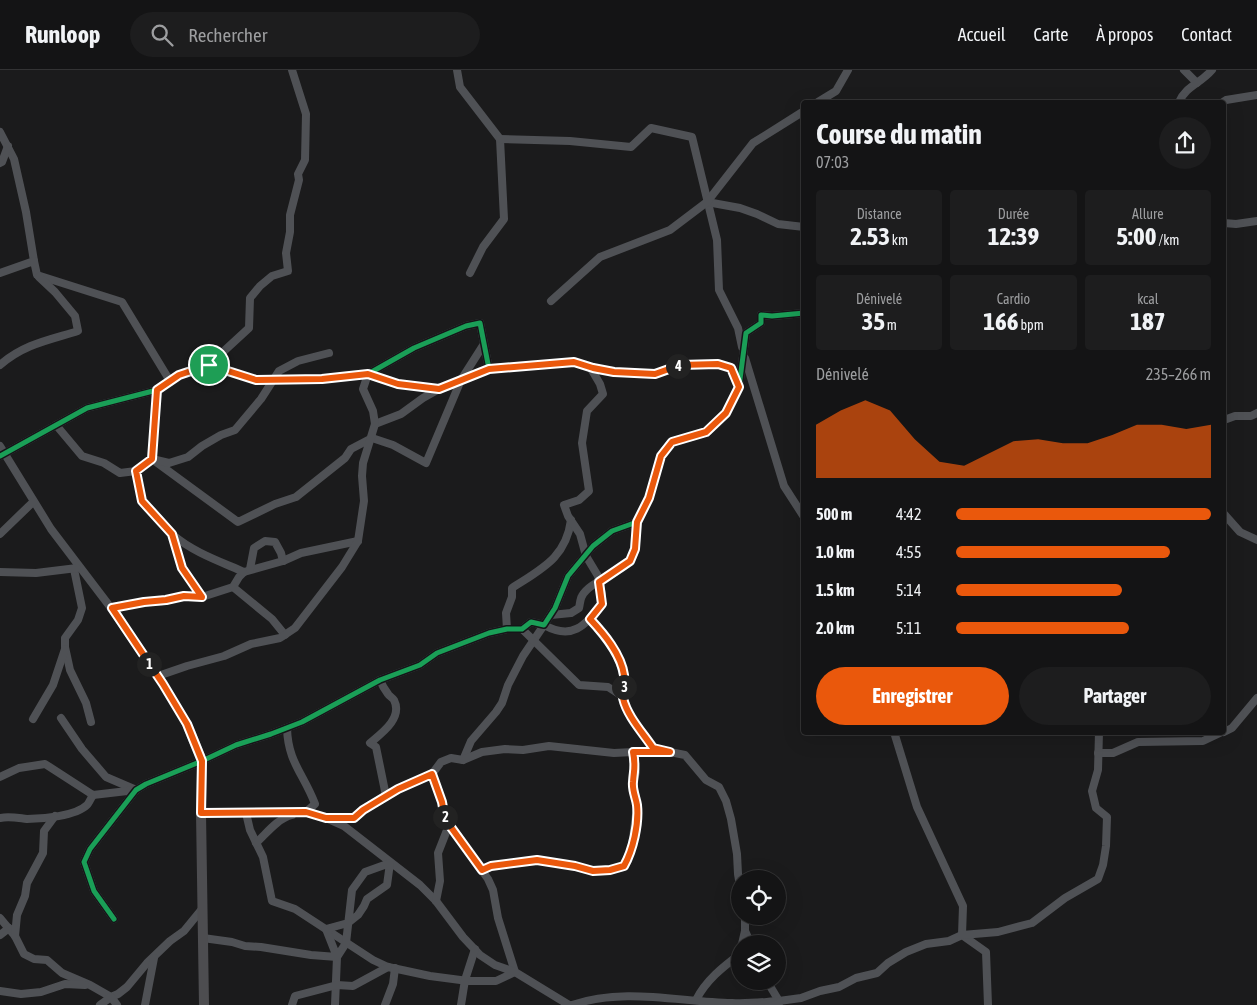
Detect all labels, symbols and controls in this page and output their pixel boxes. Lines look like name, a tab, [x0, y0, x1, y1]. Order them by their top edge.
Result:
search box	[130, 12, 480, 57]
text: Runloop	[25, 21, 100, 48]
icon: search	[148, 21, 176, 49]
text: Rechercher	[188, 24, 267, 46]
text: Accueil	[958, 24, 1006, 45]
text: Carte	[1034, 24, 1068, 45]
text: À propos	[1096, 24, 1153, 45]
text: Contact	[1181, 24, 1232, 45]
button: share	[1159, 117, 1211, 169]
text: Course du matin	[816, 118, 982, 150]
text: 07:03	[816, 153, 849, 171]
text: Distance	[857, 206, 902, 222]
text: Durée	[998, 206, 1029, 222]
text: Allure	[1132, 206, 1164, 222]
text: 2.53	[850, 222, 890, 250]
text: 12:39	[988, 222, 1039, 250]
text: 5:00	[1116, 222, 1156, 250]
text: km	[890, 232, 908, 248]
text: /km	[1156, 232, 1179, 248]
text: Dénivelé	[856, 291, 902, 307]
text: Cardio	[997, 291, 1030, 307]
text: kcal	[1137, 291, 1158, 307]
text: 35	[861, 307, 885, 335]
text: 166	[983, 307, 1018, 335]
text: 187	[1130, 307, 1165, 335]
text: m	[885, 317, 897, 333]
text: bpm	[1018, 317, 1044, 333]
pin	[188, 344, 230, 386]
icon: arrive	[195, 351, 223, 379]
pin: 4	[666, 354, 690, 378]
text: 4	[675, 358, 682, 374]
text: Dénivelé	[816, 365, 869, 383]
text: 235–266 m	[1146, 365, 1211, 383]
text: 500 m	[816, 505, 852, 523]
text: 4:42	[896, 505, 921, 523]
text: 1.0 km	[816, 543, 855, 561]
text: 4:55	[896, 543, 921, 561]
text: 1.5 km	[816, 581, 855, 599]
text: 5:14	[896, 581, 921, 599]
text: 2.0 km	[816, 619, 855, 637]
text: 5:11	[896, 619, 921, 637]
pin: 1	[136, 652, 162, 676]
text: 1	[146, 656, 153, 672]
button: Enregistrer	[816, 667, 1009, 725]
button: Partager	[1019, 667, 1211, 725]
pin: 3	[612, 674, 636, 700]
text: 3	[621, 679, 628, 695]
pin: 2	[432, 804, 458, 830]
text: 2	[442, 809, 449, 825]
map controls	[731, 870, 786, 990]
button: locate	[731, 870, 786, 925]
button: layers	[731, 935, 786, 990]

